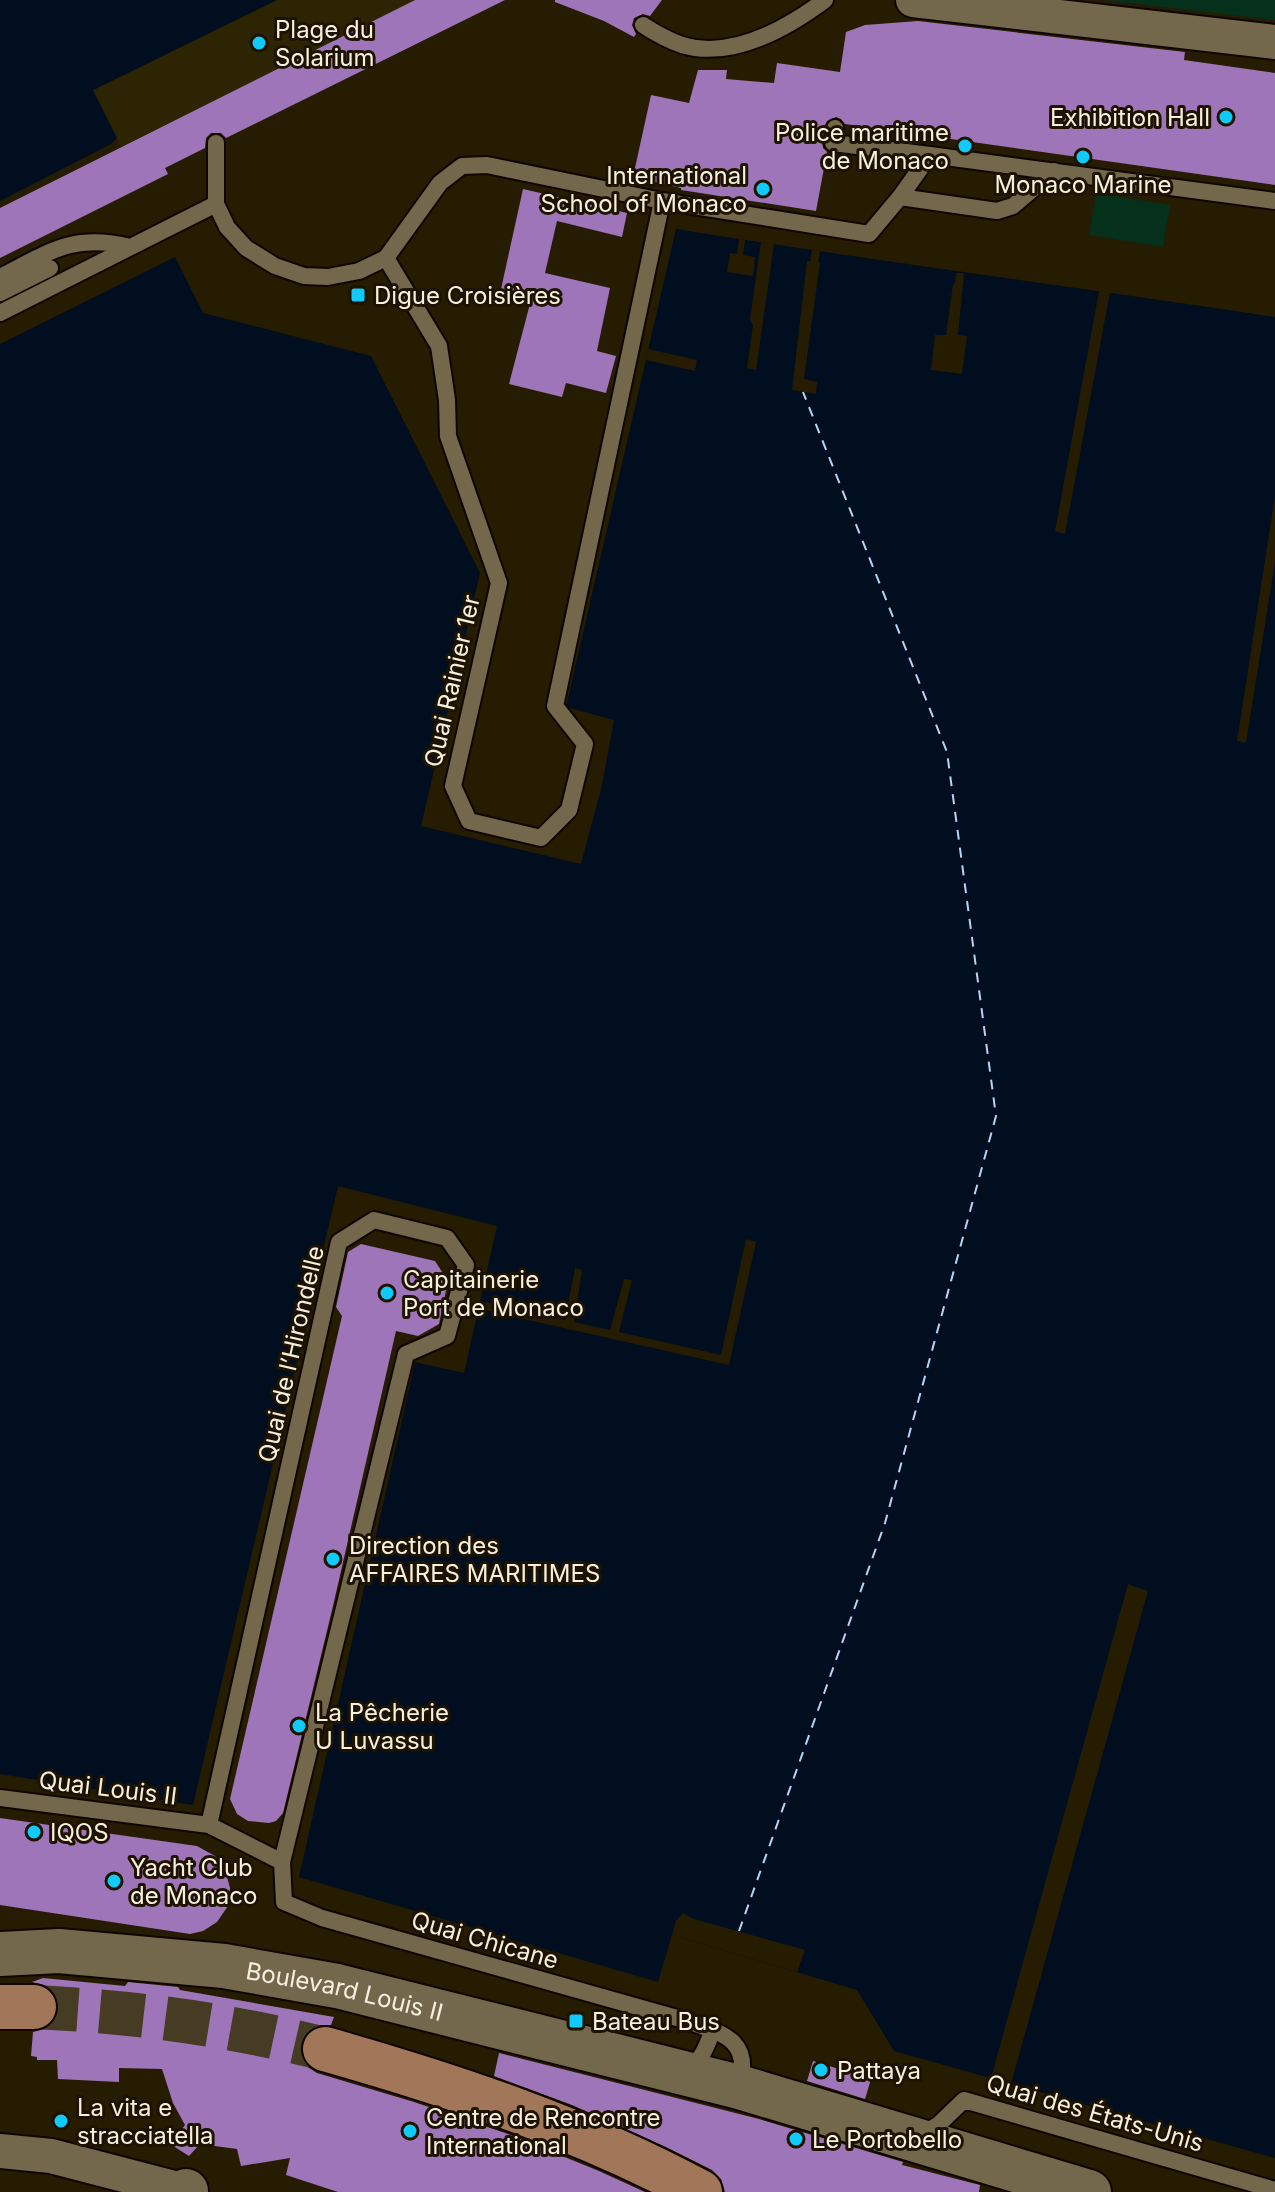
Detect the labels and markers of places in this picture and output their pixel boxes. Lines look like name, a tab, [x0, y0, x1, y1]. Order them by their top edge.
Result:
place label: Plage du Solarium	[275, 15, 375, 72]
marker: Plage du Solarium	[250, 34, 268, 52]
place label: Exhibition Hall	[1050, 103, 1210, 132]
marker: Exhibition Hall	[1217, 108, 1235, 126]
place label: Police maritime de Monaco	[775, 118, 949, 175]
marker: Police maritime de Monaco	[956, 137, 974, 155]
marker: Monaco Marine	[1074, 148, 1092, 166]
place label: International School of Monaco	[541, 161, 747, 218]
place label: Monaco Marine	[994, 170, 1172, 199]
marker: International School of Monaco	[754, 180, 772, 198]
place label: Digue Croisières	[374, 281, 561, 310]
marker: Digue Croisières	[349, 286, 367, 304]
place label: Capitainerie Port de Monaco	[403, 1265, 584, 1322]
marker: Capitainerie Port de Monaco	[378, 1284, 396, 1302]
place label: Direction des AFFAIRES MARITIMES	[349, 1531, 600, 1588]
marker: Direction des AFFAIRES MARITIMES	[324, 1550, 342, 1568]
place label: La Pêcherie U Luvassu	[315, 1698, 449, 1755]
marker: La Pêcherie U Luvassu	[290, 1717, 308, 1735]
place label: IQOS	[50, 1818, 109, 1847]
marker: IQOS	[25, 1823, 43, 1841]
place label: Yacht Club de Monaco	[130, 1853, 257, 1910]
marker: Yacht Club de Monaco	[105, 1872, 123, 1890]
place label: Bateau Bus	[592, 2007, 720, 2036]
marker: Bateau Bus	[567, 2012, 585, 2030]
place label: Pattaya	[837, 2056, 921, 2085]
marker: Pattaya	[812, 2061, 830, 2079]
place label: La vita e stracciatella	[77, 2093, 213, 2150]
place label: Centre de Rencontre International	[426, 2103, 660, 2160]
marker: La vita e stracciatella	[52, 2112, 70, 2130]
marker: Centre de Rencontre International	[401, 2122, 419, 2140]
place label: Le Portobello	[812, 2125, 962, 2154]
marker: Le Portobello	[787, 2130, 805, 2148]

